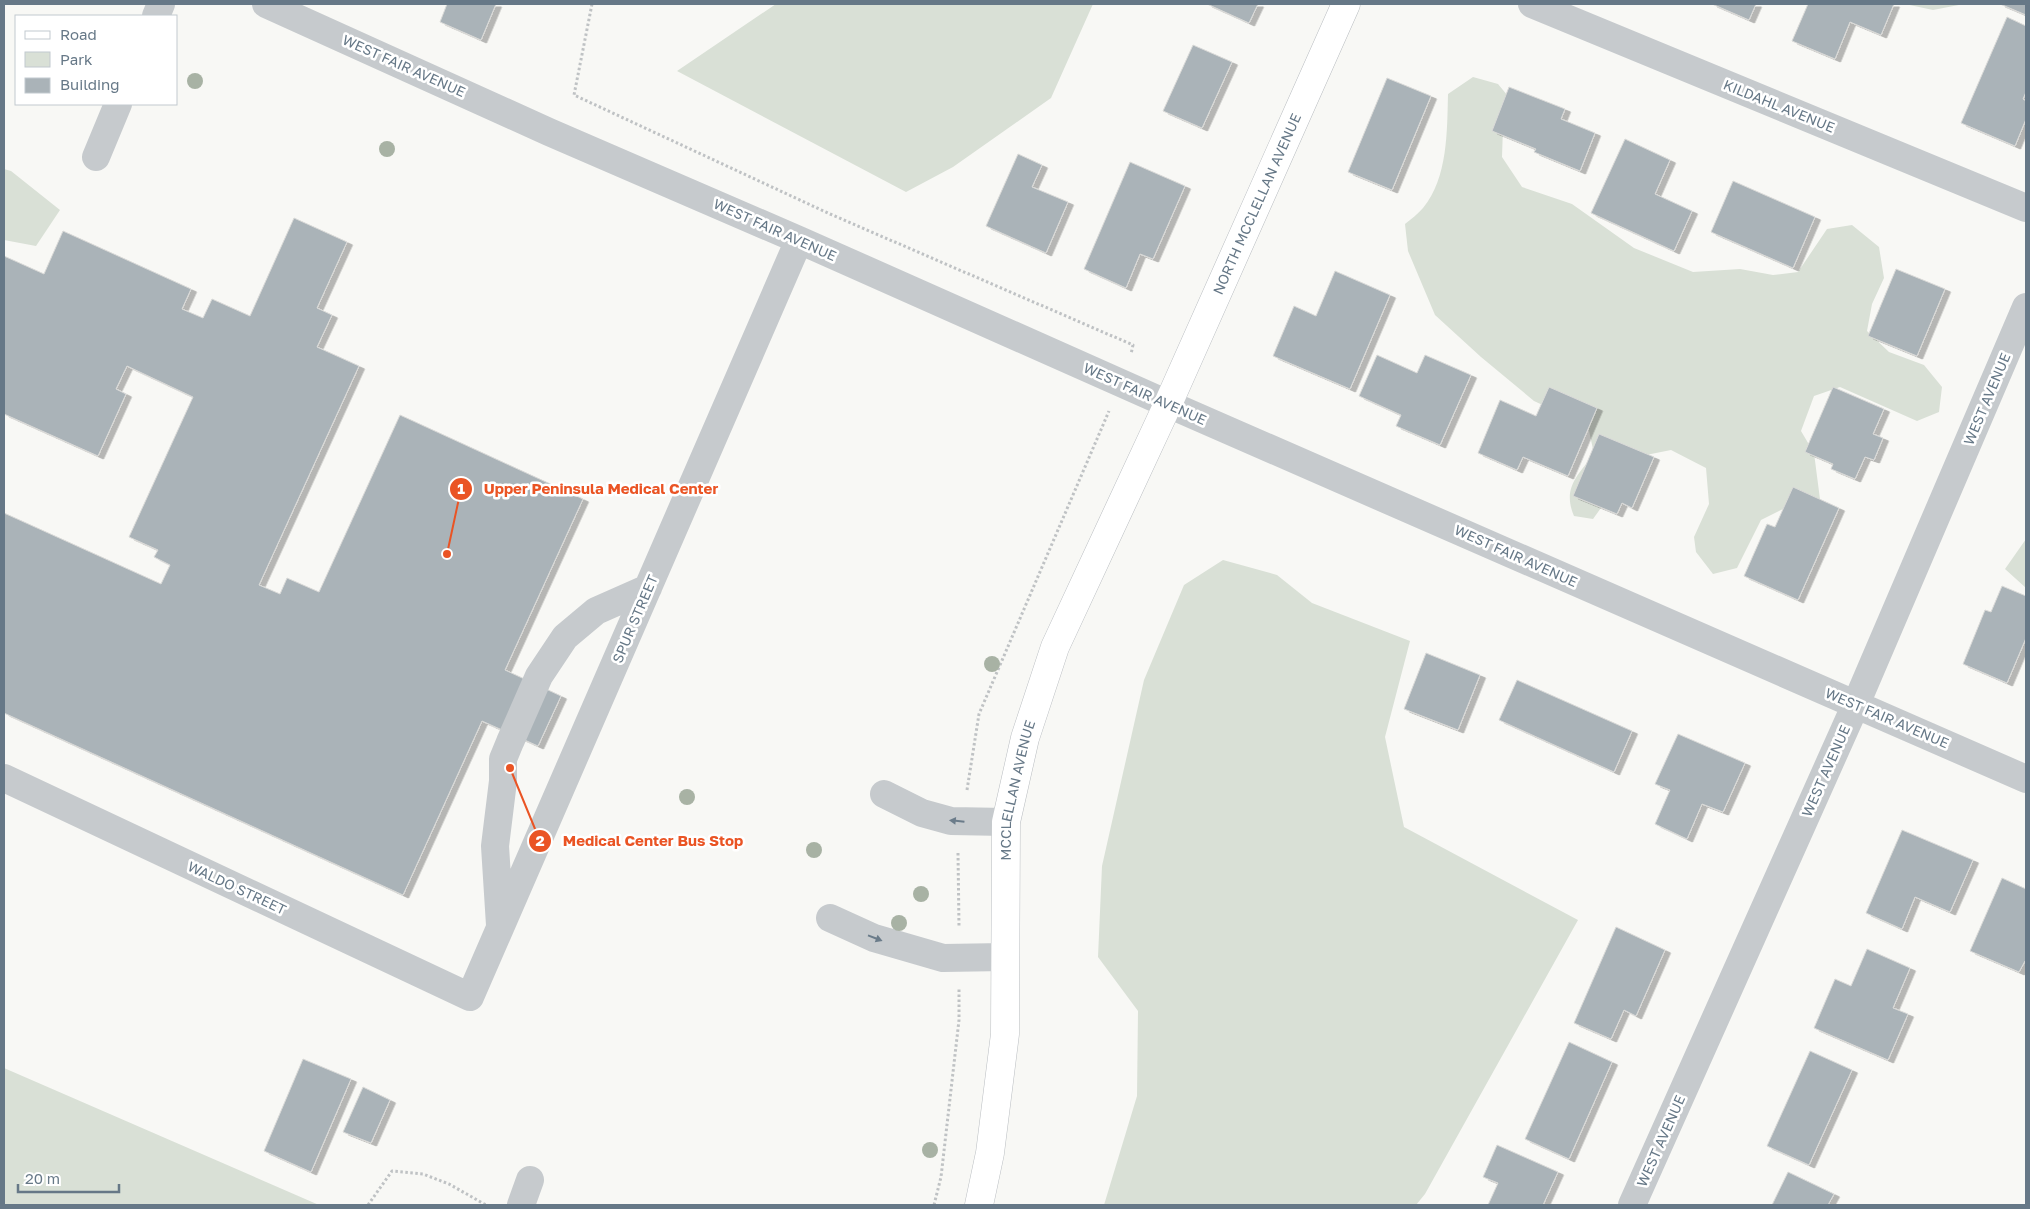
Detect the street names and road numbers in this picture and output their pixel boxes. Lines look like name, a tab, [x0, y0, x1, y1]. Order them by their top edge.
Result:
street label: WEST FAIR AVENUE	[340, 31, 468, 100]
street label: KILDAHL AVENUE	[1721, 75, 1837, 136]
street label: NORTH MCCLELLAN AVENUE	[1209, 111, 1304, 297]
street label: WEST FAIR AVENUE	[711, 195, 839, 264]
street label: WEST AVENUE	[1959, 350, 2014, 447]
street label: WEST FAIR AVENUE	[1081, 359, 1209, 428]
street label: WEST FAIR AVENUE	[1452, 521, 1580, 590]
street label: SPUR STREET	[608, 572, 661, 666]
street label: WEST FAIR AVENUE	[1823, 684, 1952, 751]
street label: MCCLELLAN AVENUE	[997, 718, 1038, 861]
street label: WEST AVENUE	[1798, 722, 1853, 819]
street label: WALDO STREET	[185, 857, 289, 918]
street label: WEST AVENUE	[1633, 1092, 1688, 1189]

